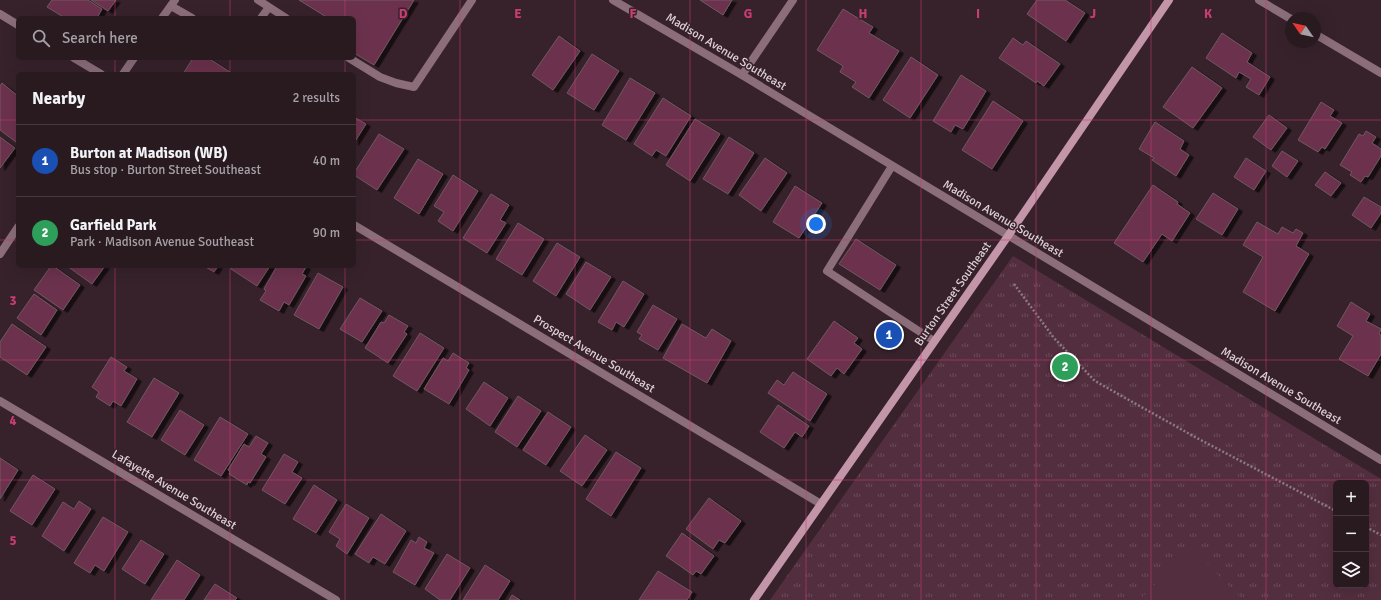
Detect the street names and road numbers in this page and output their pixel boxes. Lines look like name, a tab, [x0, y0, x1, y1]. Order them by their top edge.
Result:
street label: Madison Avenue Southeast	[663, 10, 789, 94]
street label: Madison Avenue Southeast	[940, 177, 1066, 261]
street label: Burton Street Southeast	[911, 239, 995, 349]
street label: Prospect Avenue Southeast	[531, 312, 657, 396]
street label: Madison Avenue Southeast	[1218, 344, 1344, 428]
street label: Lafayette Avenue Southeast	[109, 447, 239, 533]

